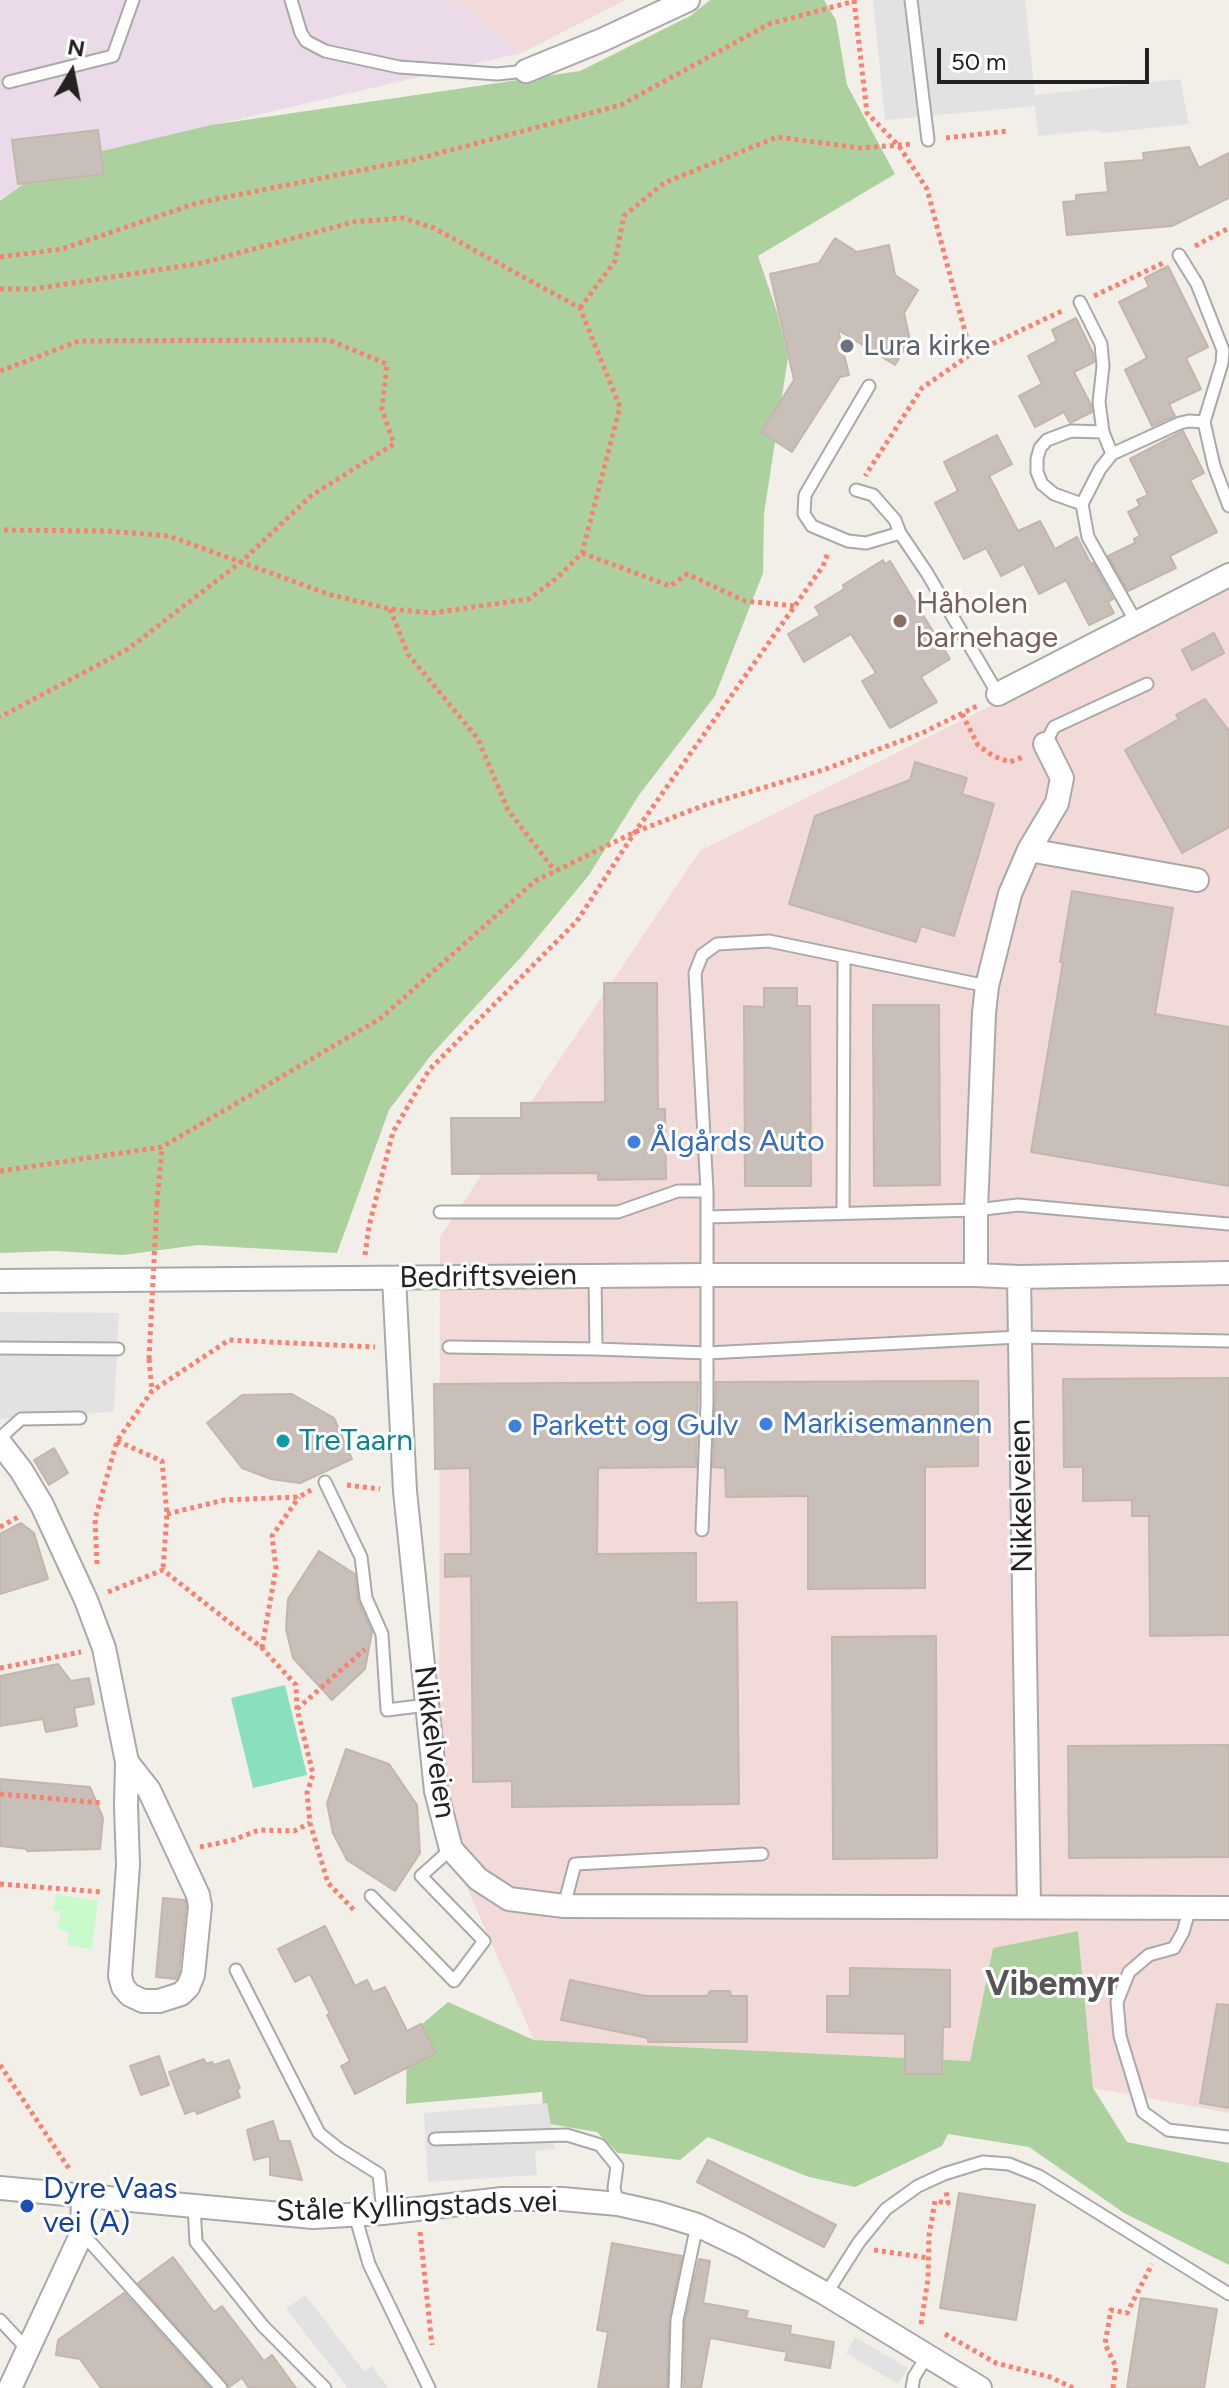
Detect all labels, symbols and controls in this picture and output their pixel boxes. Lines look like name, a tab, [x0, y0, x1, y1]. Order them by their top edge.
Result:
north arrow	[32, 32, 112, 112]
scale bar	[941, 32, 1153, 82]
text: N	[66, 33, 87, 63]
text: 50 m	[951, 47, 1007, 76]
place label: Lura kirke	[863, 328, 990, 364]
marker: Lura kirke	[838, 337, 856, 355]
place label: Håholen barnehage	[916, 586, 1058, 656]
marker: Håholen barnehage	[891, 612, 909, 630]
place label: Ålgårds Auto	[650, 1124, 825, 1160]
marker: Ålgårds Auto	[625, 1133, 643, 1151]
street label: Bedriftsveien	[399, 1257, 577, 1297]
place label: Markisemannen	[782, 1406, 992, 1442]
place label: Parkett og Gulv	[531, 1408, 738, 1444]
marker: Markisemannen	[757, 1415, 775, 1433]
marker: Parkett og Gulv	[506, 1417, 524, 1435]
street label: Nikkelveien	[1003, 1419, 1041, 1573]
place label: TreTaarn	[299, 1423, 413, 1459]
marker: TreTaarn	[274, 1432, 292, 1450]
street label: Nikkelveien	[405, 1663, 463, 1821]
district label: Vibemyr	[985, 1965, 1119, 2005]
place label: Dyre Vaas vei (A)	[43, 2171, 178, 2242]
street label: Ståle Kyllingstads vei	[276, 2184, 558, 2230]
marker: Dyre Vaas vei (A)	[18, 2197, 36, 2215]

